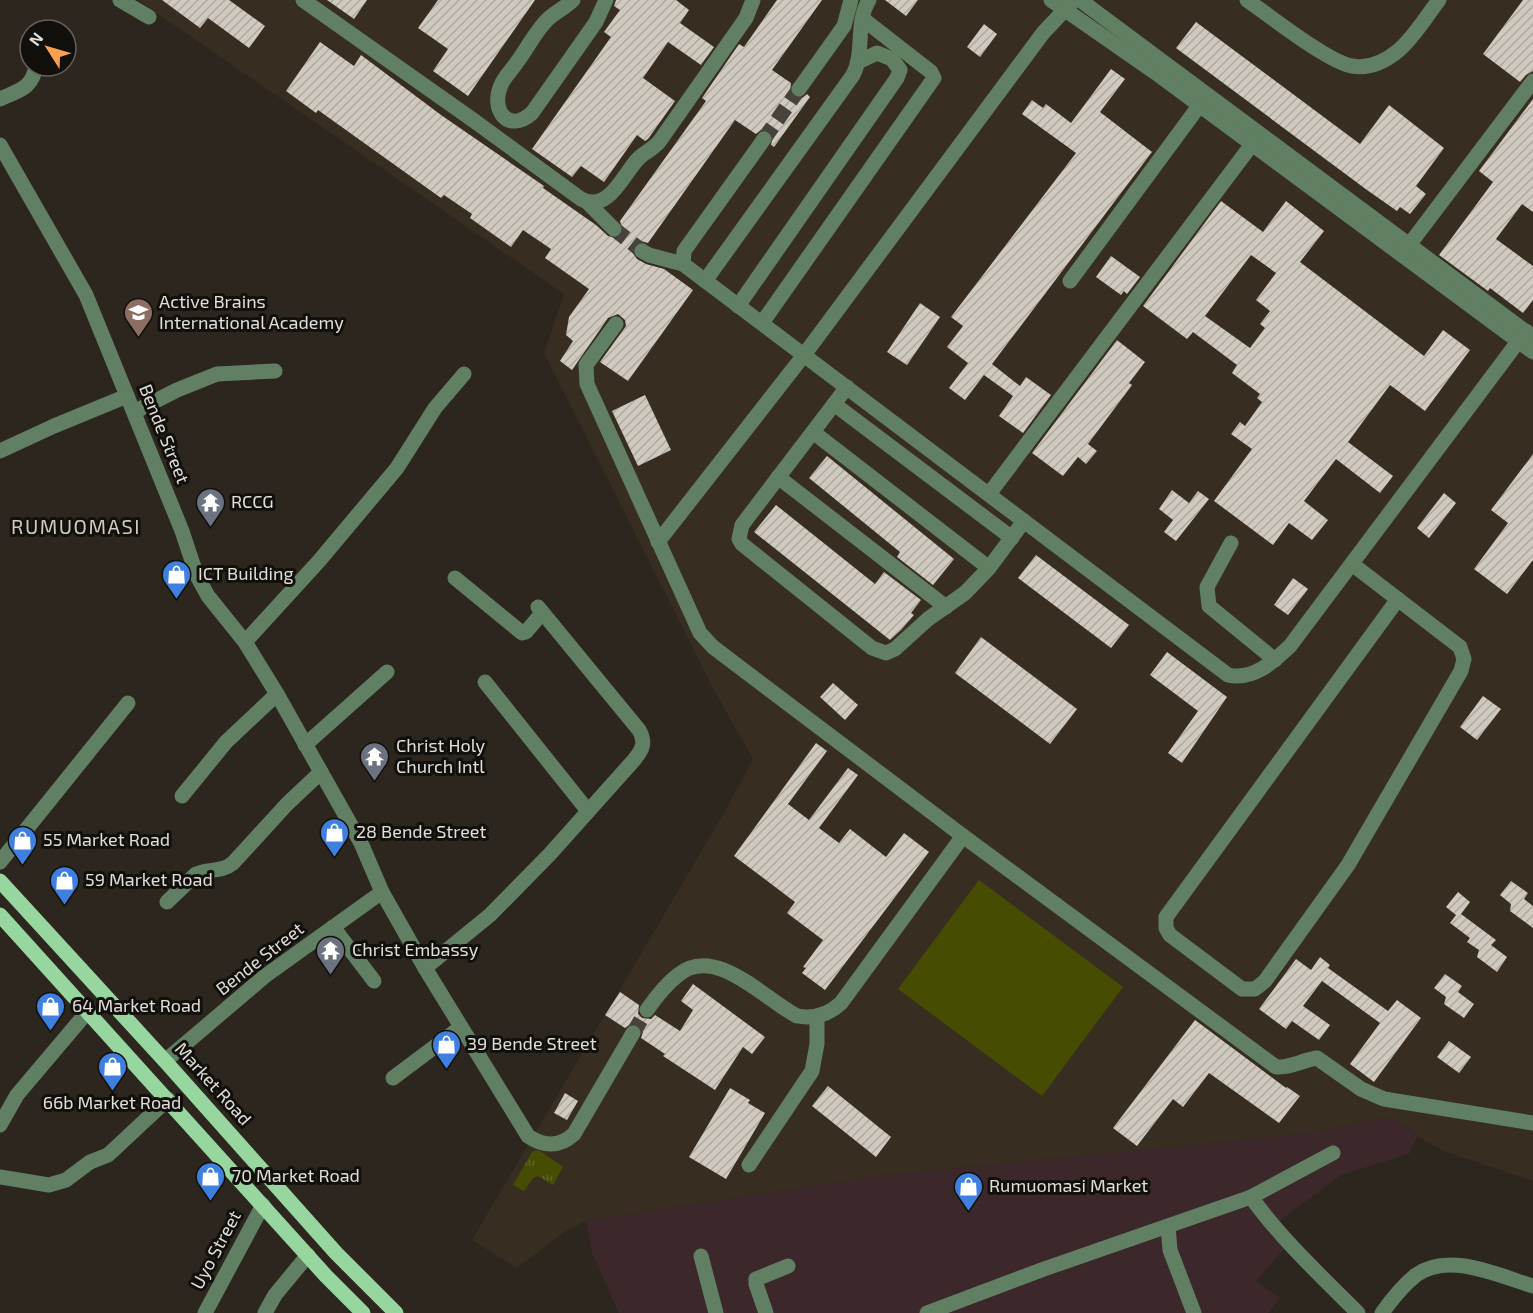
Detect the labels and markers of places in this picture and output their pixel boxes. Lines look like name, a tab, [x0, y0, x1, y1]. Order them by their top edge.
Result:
place label: Active Brains International Academy	[159, 290, 344, 333]
school or university icon: Active Brains International Academy	[122, 296, 154, 338]
temple icon: RCCG	[194, 486, 226, 528]
place label: RCCG	[231, 490, 274, 512]
shop icon: ICT Building	[161, 558, 193, 600]
place label: ICT Building	[198, 562, 294, 584]
place label: Christ Holy Church Intl	[396, 734, 486, 777]
temple icon: Christ Holy Church Intl	[359, 740, 391, 782]
shop icon: 28 Bende Street	[319, 816, 351, 858]
place label: 28 Bende Street	[356, 820, 486, 842]
shop icon: 55 Market Road	[6, 824, 38, 866]
place label: 55 Market Road	[43, 828, 170, 850]
shop icon: 59 Market Road	[48, 864, 80, 906]
place label: 59 Market Road	[85, 868, 213, 890]
temple icon: Christ Embassy	[315, 934, 347, 976]
place label: Christ Embassy	[352, 938, 479, 960]
shop icon: 64 Market Road	[35, 990, 67, 1032]
place label: 64 Market Road	[72, 994, 201, 1016]
shop icon: 39 Bende Street	[430, 1028, 462, 1070]
place label: 39 Bende Street	[467, 1032, 597, 1054]
shop icon: 66b Market Road	[96, 1050, 128, 1092]
place label: 66b Market Road	[43, 1091, 181, 1113]
shop icon: 70 Market Road	[195, 1160, 227, 1202]
place label: 70 Market Road	[232, 1164, 360, 1186]
shop icon: Rumuomasi Market	[952, 1170, 984, 1212]
place label: Rumuomasi Market	[989, 1174, 1148, 1196]

